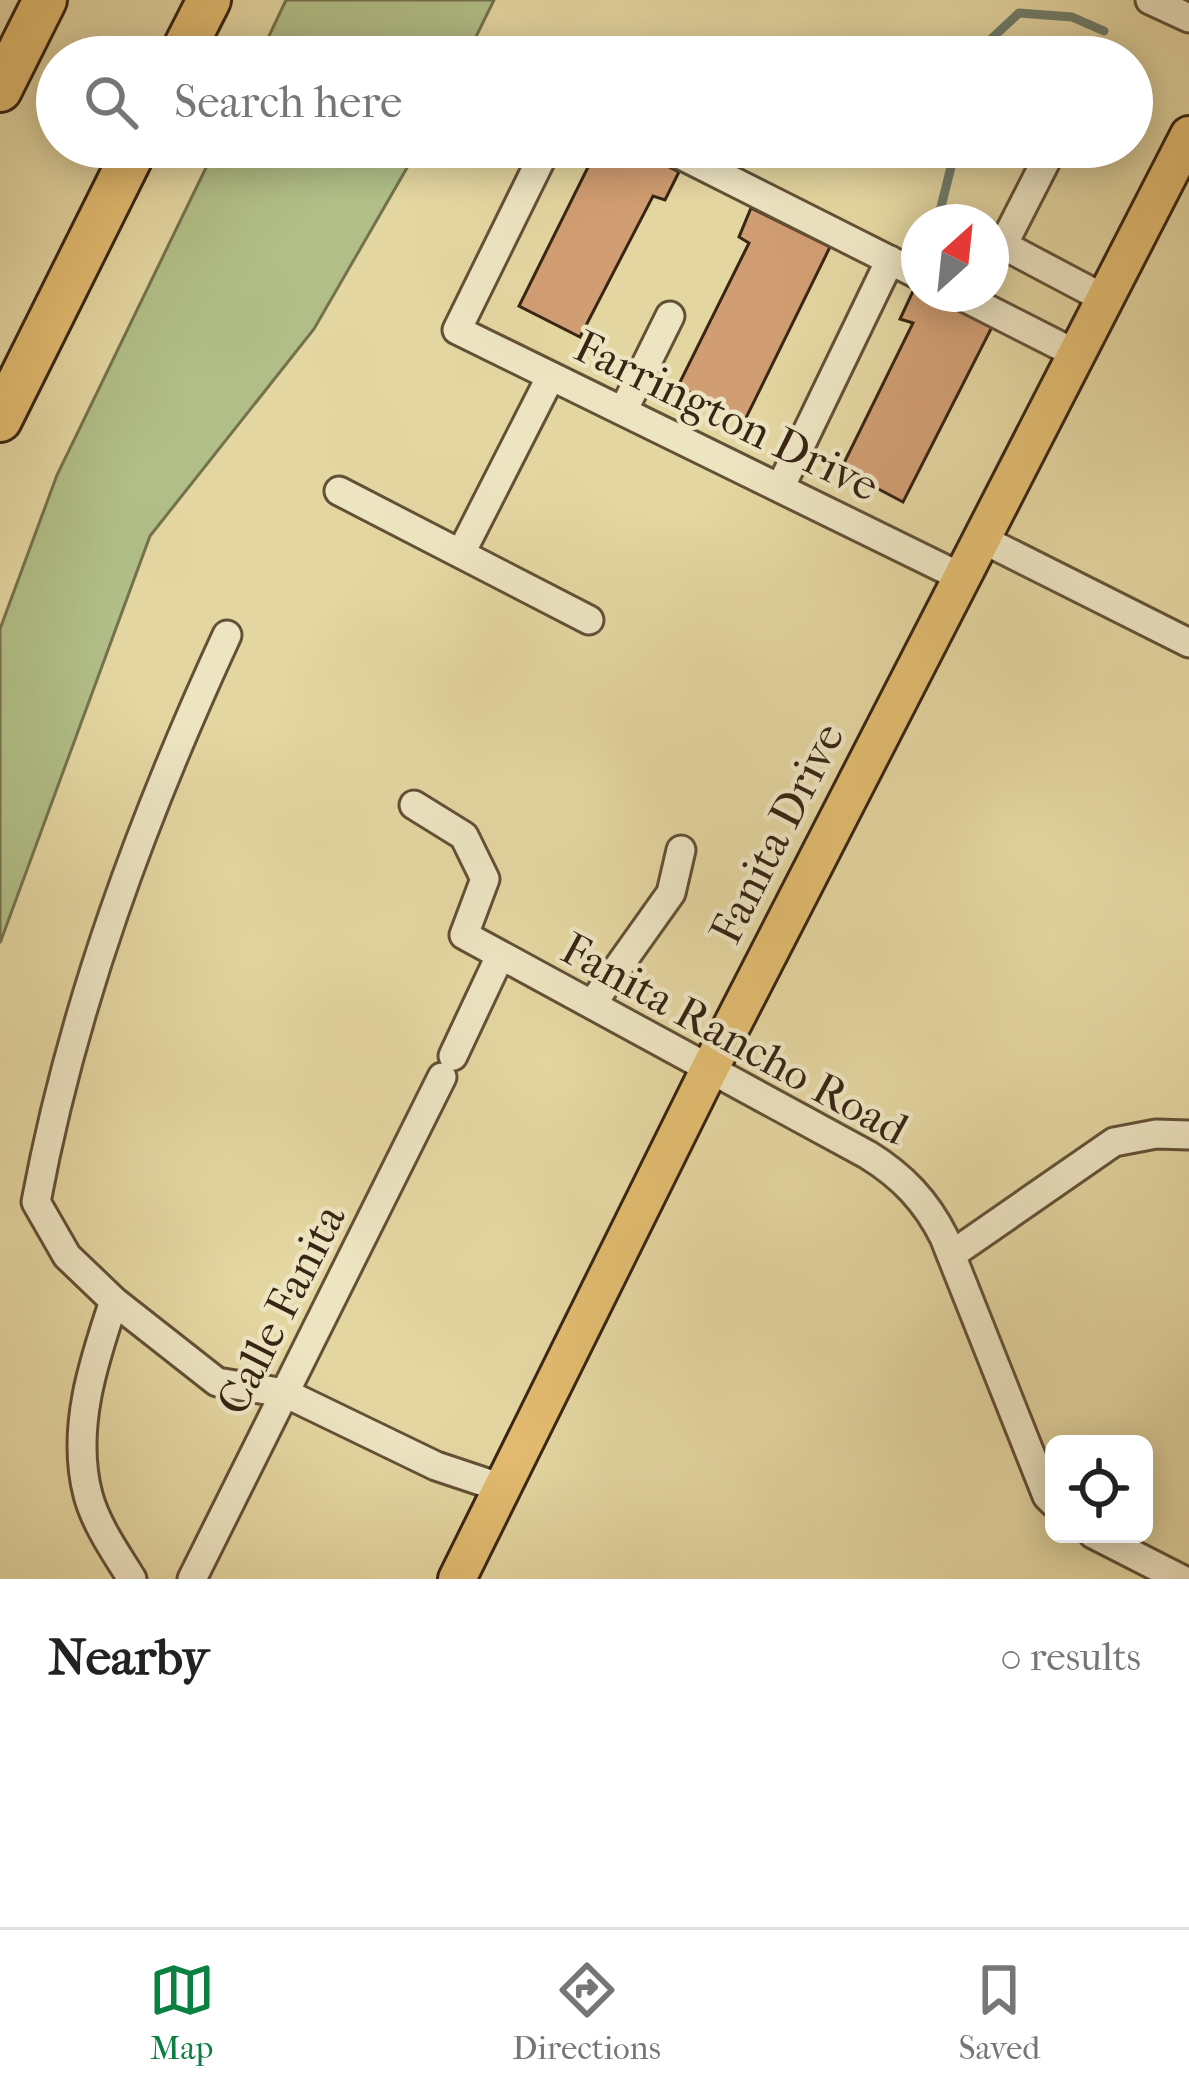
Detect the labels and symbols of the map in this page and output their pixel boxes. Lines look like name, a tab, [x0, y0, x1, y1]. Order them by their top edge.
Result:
north arrow	[901, 204, 1009, 312]
street label: Farrington Drive	[566, 320, 887, 513]
street label: Fanita Drive	[699, 715, 855, 953]
street label: Fanita Rancho Road	[552, 922, 917, 1157]
street label: Calle Fanita	[206, 1195, 357, 1423]

